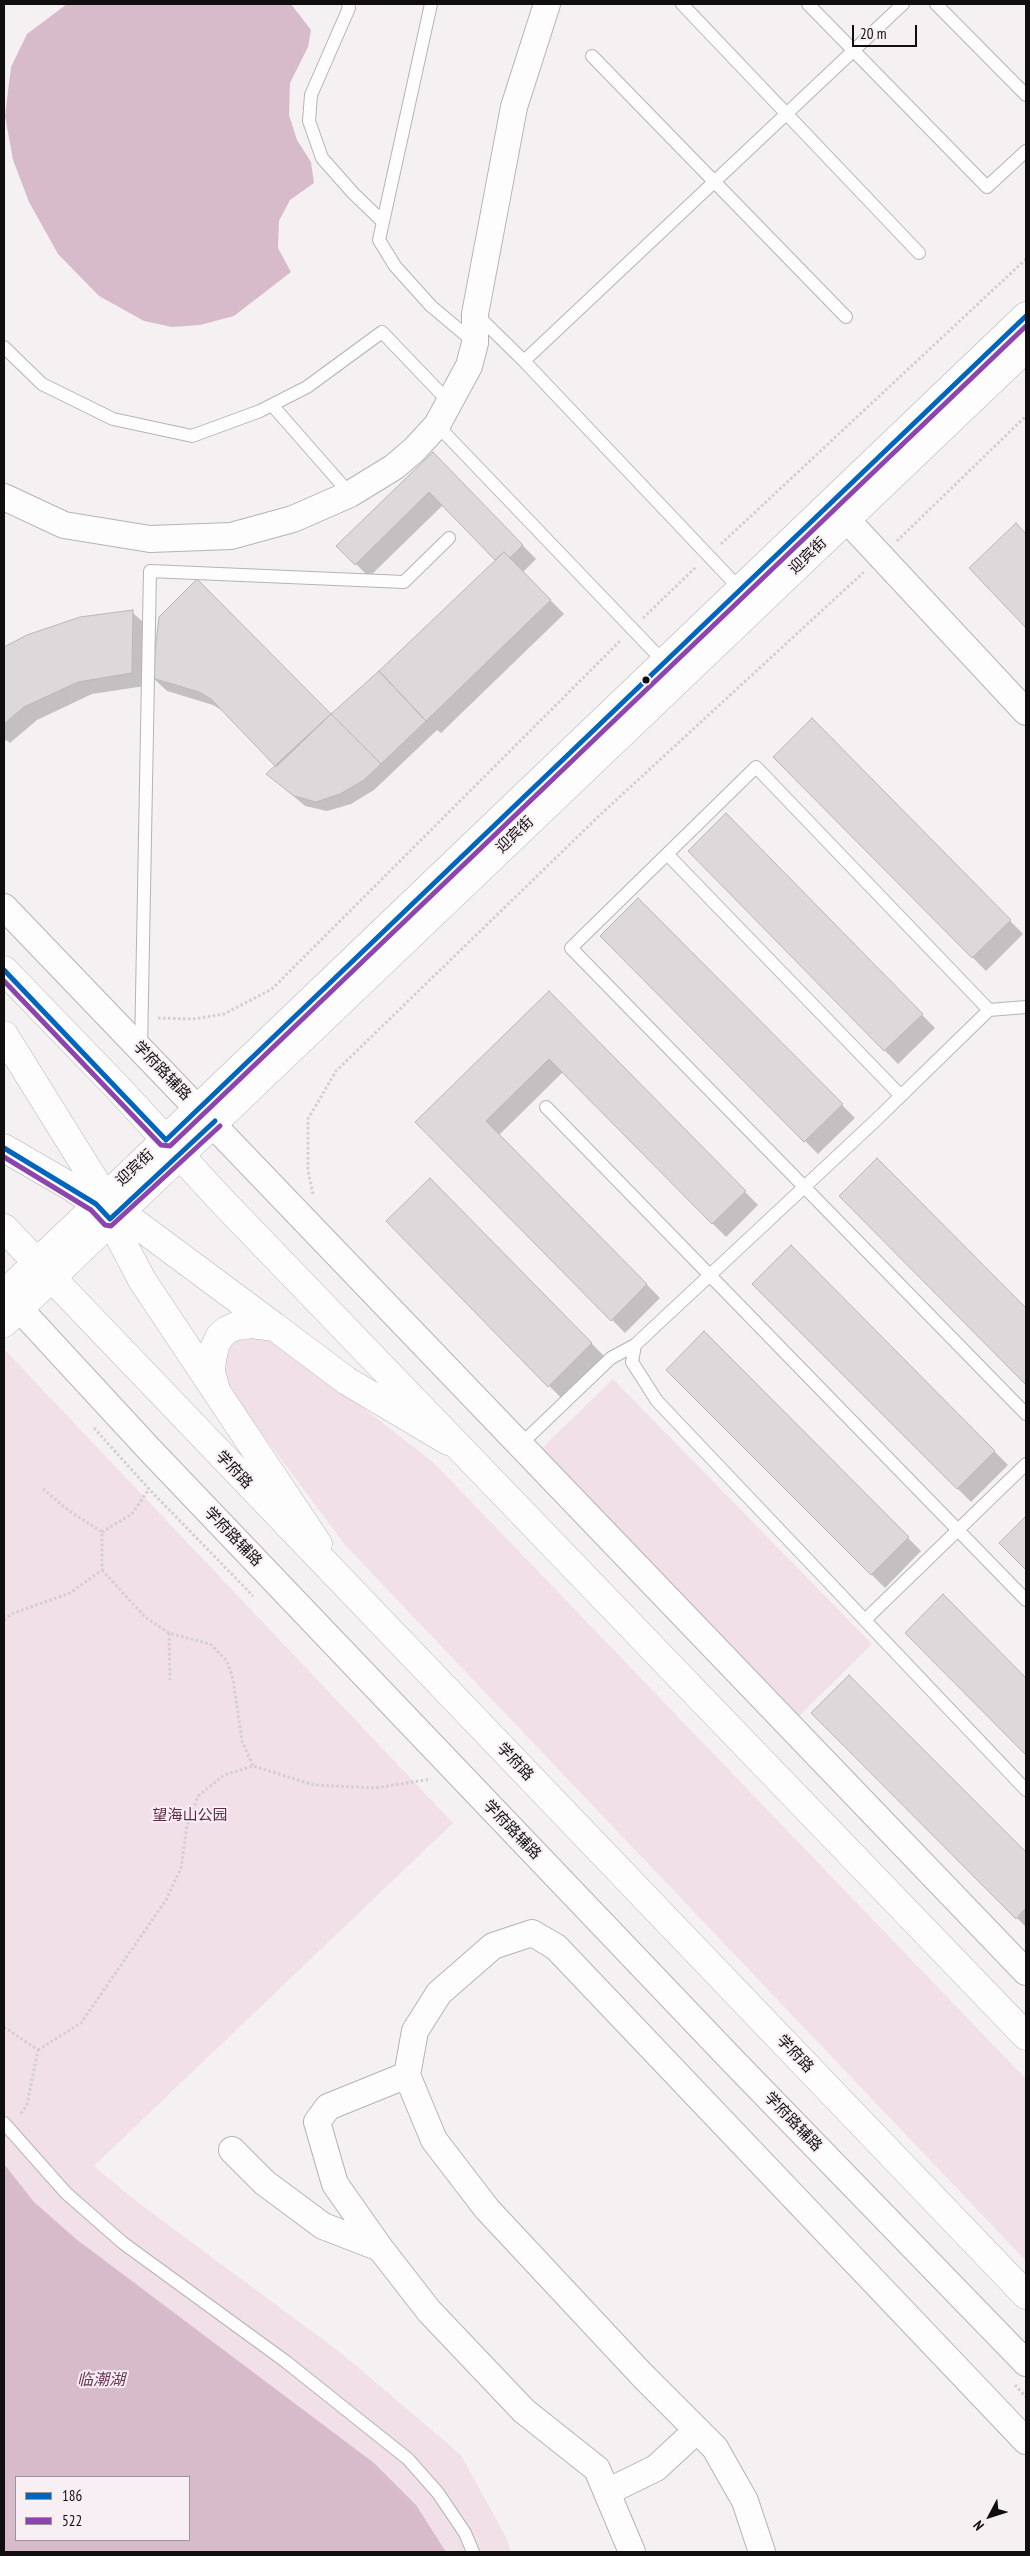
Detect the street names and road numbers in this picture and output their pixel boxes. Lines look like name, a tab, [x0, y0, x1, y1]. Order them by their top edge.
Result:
street label: 迎宾街	[786, 534, 830, 578]
street label: 迎宾街	[493, 813, 537, 857]
street label: 学府路辅路	[129, 1038, 195, 1104]
street label: 迎宾街	[112, 1146, 158, 1190]
street label: 学府路	[212, 1448, 256, 1492]
street label: 学府路辅路	[200, 1504, 266, 1570]
street label: 学府路	[493, 1740, 537, 1784]
street label: 学府路辅路	[479, 1797, 545, 1863]
street label: 学府路	[773, 2032, 817, 2076]
street label: 学府路辅路	[760, 2089, 826, 2155]

